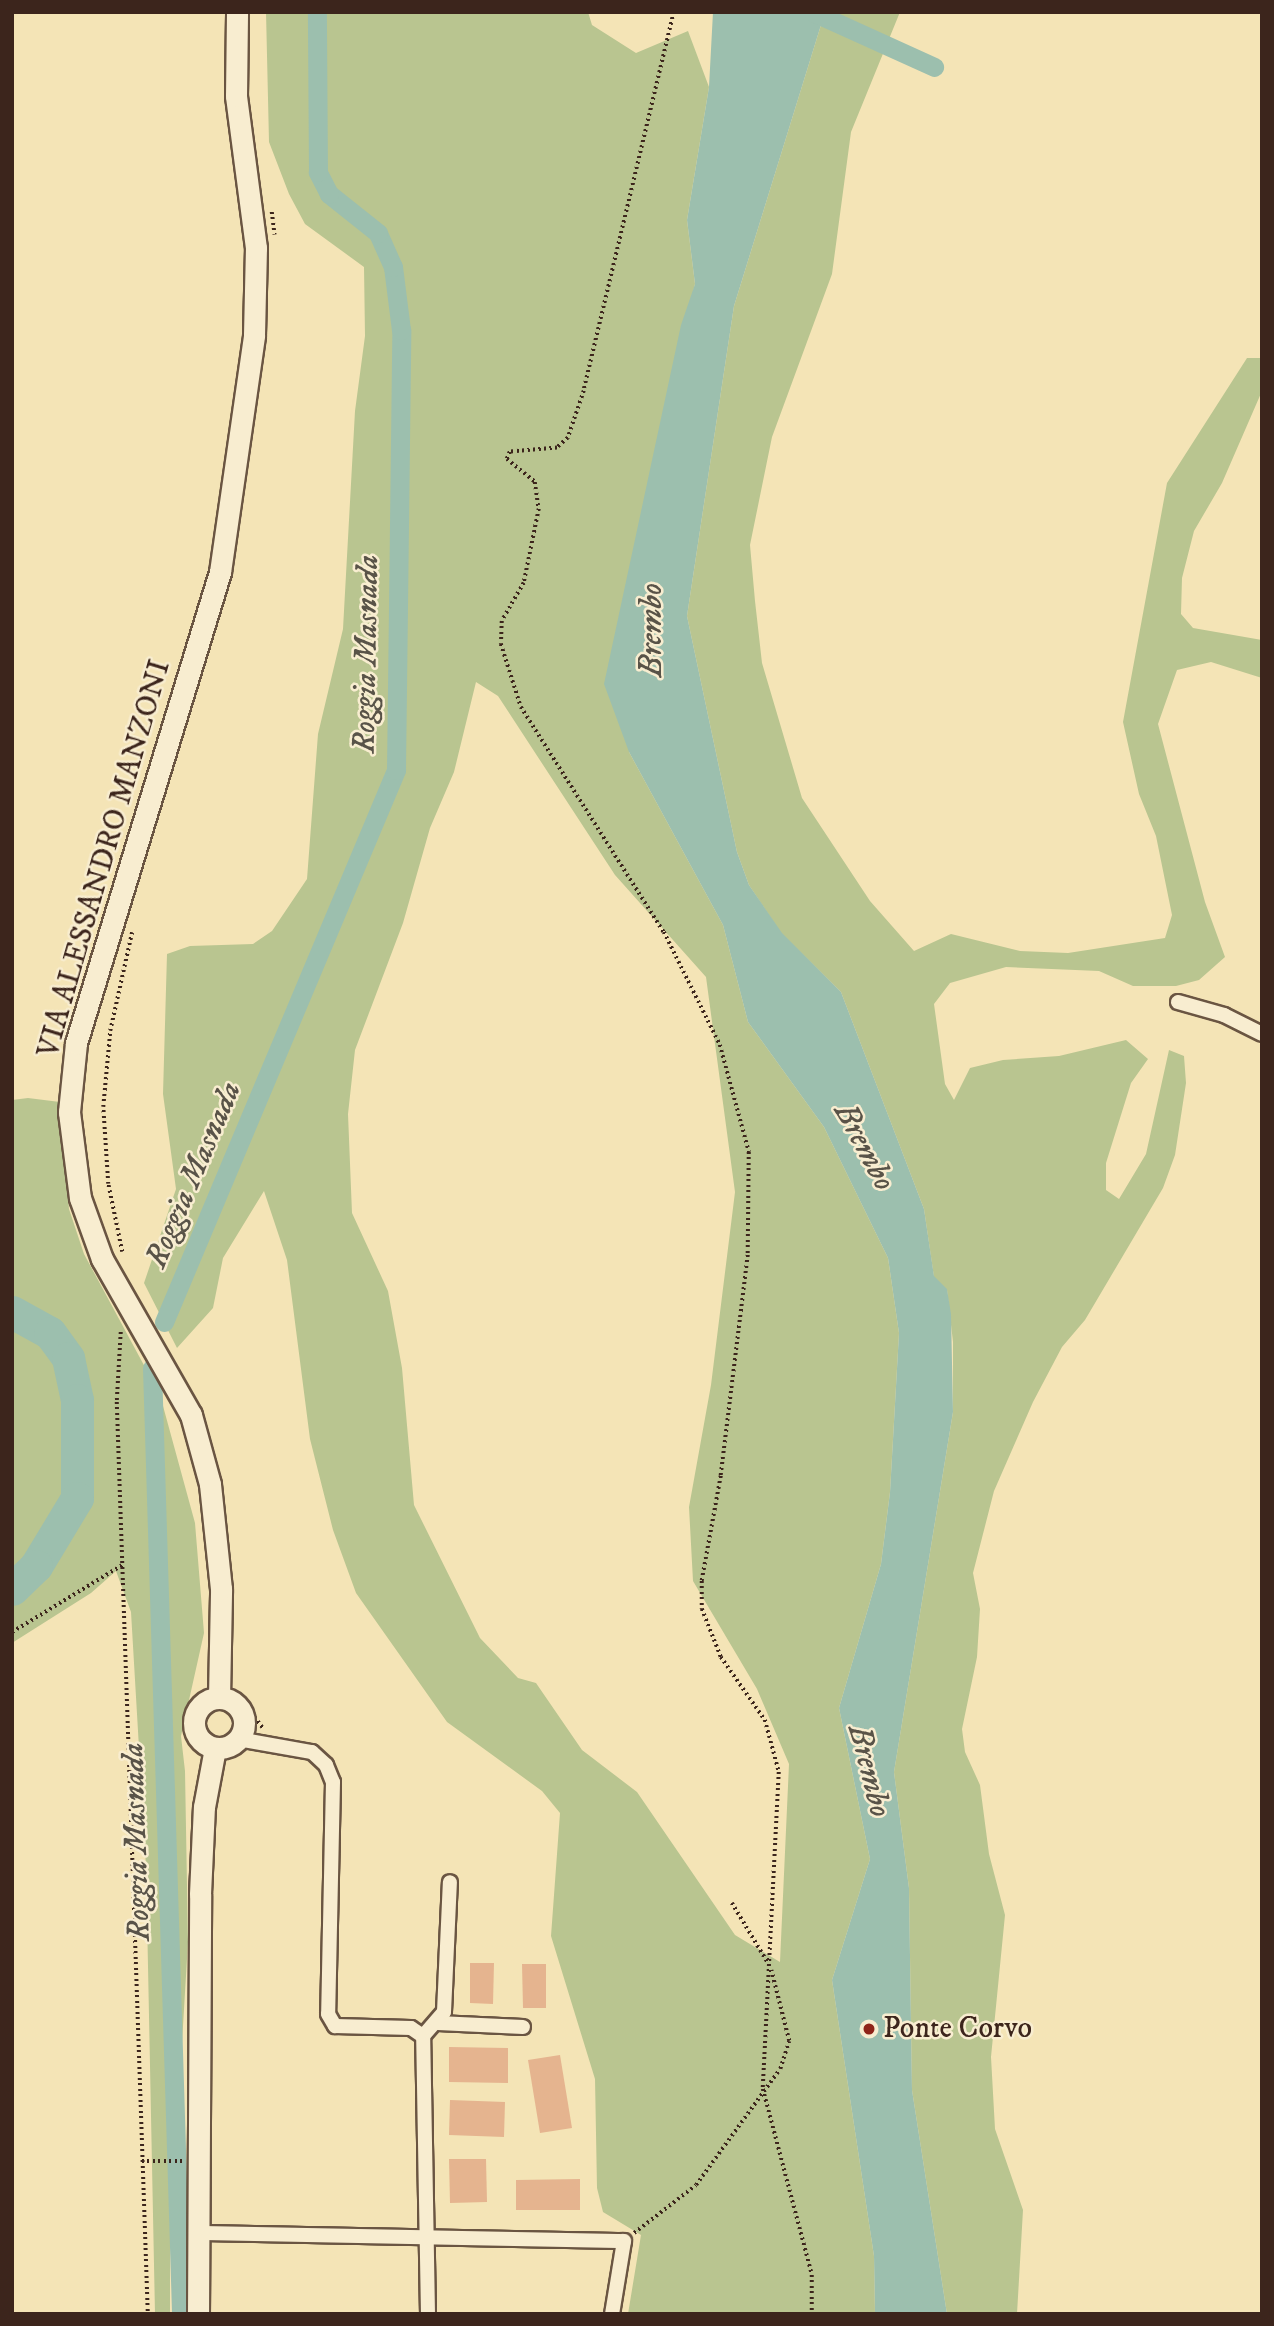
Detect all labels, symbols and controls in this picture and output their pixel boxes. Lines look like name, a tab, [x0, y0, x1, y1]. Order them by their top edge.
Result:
water label: Roggia Masnada	[346, 554, 388, 754]
water label: Brembo	[633, 583, 671, 677]
street label: VIA ALESSANDRO MANZONI	[31, 656, 179, 1062]
water label: Roggia Masnada	[138, 1076, 250, 1274]
water label: Brembo	[825, 1097, 903, 1197]
water label: Brembo	[839, 1721, 899, 1821]
water label: Roggia Masnada	[114, 1742, 160, 1942]
place label: Ponte Corvo	[883, 2011, 1032, 2047]
marker: Ponte Corvo	[861, 2021, 877, 2037]

